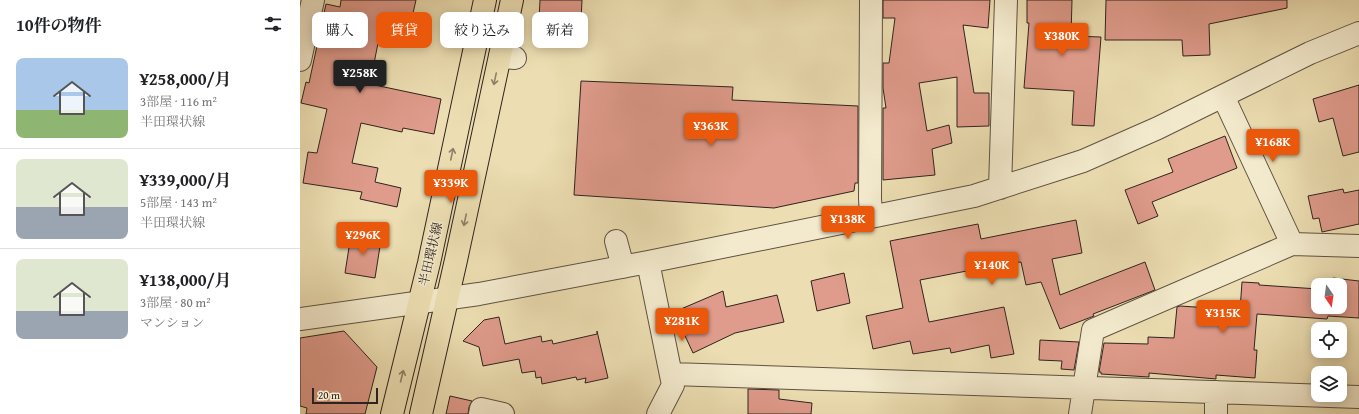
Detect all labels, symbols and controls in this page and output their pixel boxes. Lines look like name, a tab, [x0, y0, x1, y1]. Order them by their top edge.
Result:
text: 10件の物件	[16, 12, 102, 37]
chip: 購入	[312, 12, 368, 48]
chip: 賃貸	[376, 12, 432, 48]
chip: 絞り込み	[440, 12, 524, 48]
chip: 新着	[532, 12, 588, 48]
icon: filters	[262, 13, 284, 35]
pin: ¥380K	[1034, 23, 1090, 57]
text: ¥380K	[1044, 26, 1080, 45]
pin: ¥258K	[332, 60, 388, 94]
text: ¥258K	[342, 63, 378, 82]
text: ¥258,000/月	[140, 66, 232, 91]
one-way arrow	[491, 72, 499, 85]
icon: home	[48, 74, 96, 122]
text: 3部屋 · 116 m²	[140, 92, 217, 111]
text: 半田環状線	[140, 112, 205, 131]
pin: ¥363K	[683, 113, 739, 147]
text: ¥363K	[693, 116, 729, 135]
pin: ¥168K	[1245, 129, 1301, 163]
text: ¥168K	[1255, 132, 1291, 151]
one-way arrow	[448, 148, 456, 161]
text: ¥339,000/月	[140, 167, 232, 192]
pin: ¥339K	[423, 170, 479, 204]
text: ¥339K	[433, 173, 469, 192]
icon: home	[48, 175, 96, 223]
text: 5部屋 · 143 m²	[140, 193, 217, 212]
pin: ¥138K	[820, 206, 876, 240]
text: ¥138K	[830, 209, 866, 228]
text: 半田環状線	[140, 213, 205, 232]
one-way arrow	[461, 213, 469, 226]
street label: 半田環状線	[414, 220, 447, 288]
pin: ¥296K	[335, 222, 391, 256]
text: ¥296K	[345, 225, 381, 244]
pin: ¥140K	[964, 252, 1020, 286]
text: ¥140K	[974, 255, 1010, 274]
text: ¥138,000/月	[140, 267, 232, 292]
icon: home	[48, 275, 96, 323]
north arrow	[1311, 278, 1347, 314]
map controls	[1311, 278, 1347, 402]
text: 3部屋 · 80 m²	[140, 293, 211, 312]
pin: ¥315K	[1195, 300, 1251, 334]
text: ¥315K	[1205, 303, 1241, 322]
pin: ¥281K	[654, 308, 710, 342]
text: ¥281K	[664, 311, 700, 330]
text: マンション	[140, 313, 204, 332]
button: locate	[1311, 322, 1347, 358]
button: layers	[1311, 366, 1347, 402]
one-way arrow	[398, 370, 406, 383]
scale bar	[312, 386, 378, 405]
text: 20 m	[318, 387, 340, 403]

